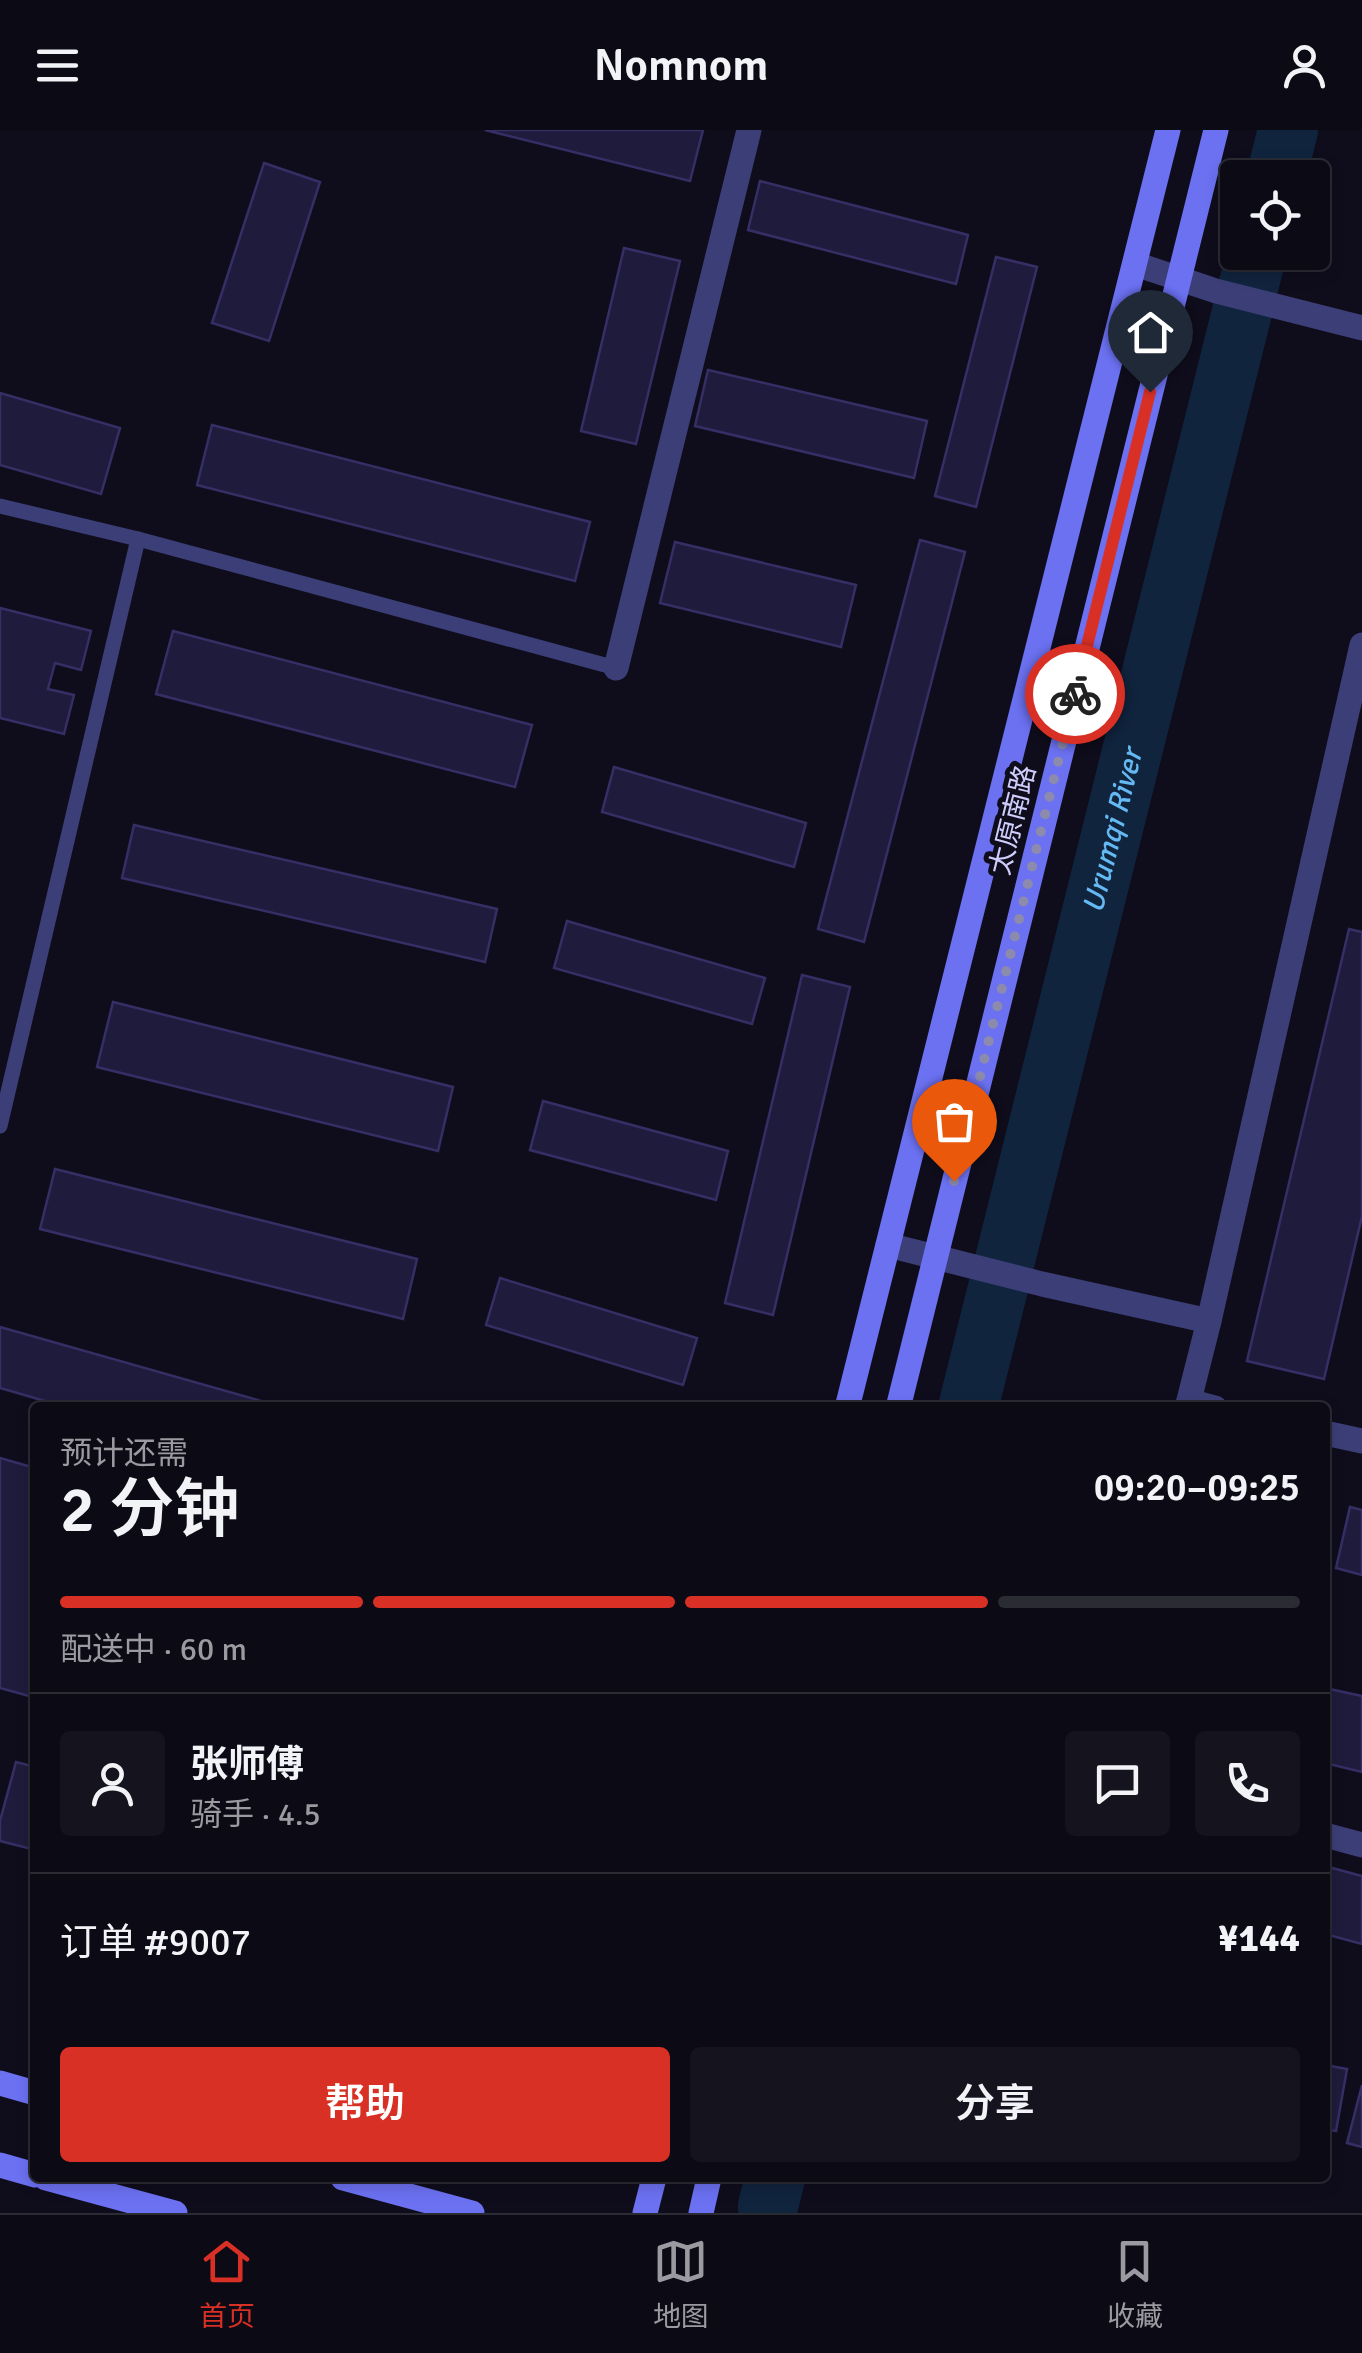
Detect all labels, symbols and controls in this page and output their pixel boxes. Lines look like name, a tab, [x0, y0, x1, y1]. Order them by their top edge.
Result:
icon: menu	[30, 38, 85, 93]
text: Nomnom	[594, 38, 768, 93]
icon: person	[1277, 38, 1332, 93]
map controls	[1220, 160, 1330, 270]
button: locate	[1220, 160, 1330, 270]
pin	[1108, 290, 1193, 393]
icon: home	[1123, 305, 1178, 360]
courier	[1025, 644, 1125, 744]
icon: bike	[1048, 667, 1103, 722]
water label: Urumqi River	[1074, 741, 1152, 916]
street label: 太原南路	[983, 762, 1043, 878]
pin	[912, 1079, 997, 1182]
icon: bag	[927, 1094, 982, 1149]
text: 预计还需	[60, 1434, 188, 1473]
text: 09:20–09:25	[1094, 1464, 1300, 1511]
text: 2 分钟	[60, 1470, 239, 1550]
text: 配送中 · 60 m	[60, 1630, 247, 1669]
button: person	[60, 1731, 165, 1836]
button: chat	[1065, 1731, 1170, 1836]
button: phone	[1195, 1731, 1300, 1836]
text: 张师傅	[190, 1741, 304, 1788]
text: 骑手 · 4.5	[190, 1795, 321, 1834]
text: ¥144	[1218, 1915, 1300, 1962]
text: 订单 #9007	[60, 1919, 251, 1966]
button: 帮助	[60, 2047, 670, 2162]
button: 分享	[690, 2047, 1300, 2162]
tab: 首页	[199, 2234, 255, 2334]
tab: 地图	[653, 2234, 709, 2334]
tab: 收藏	[1107, 2234, 1163, 2334]

